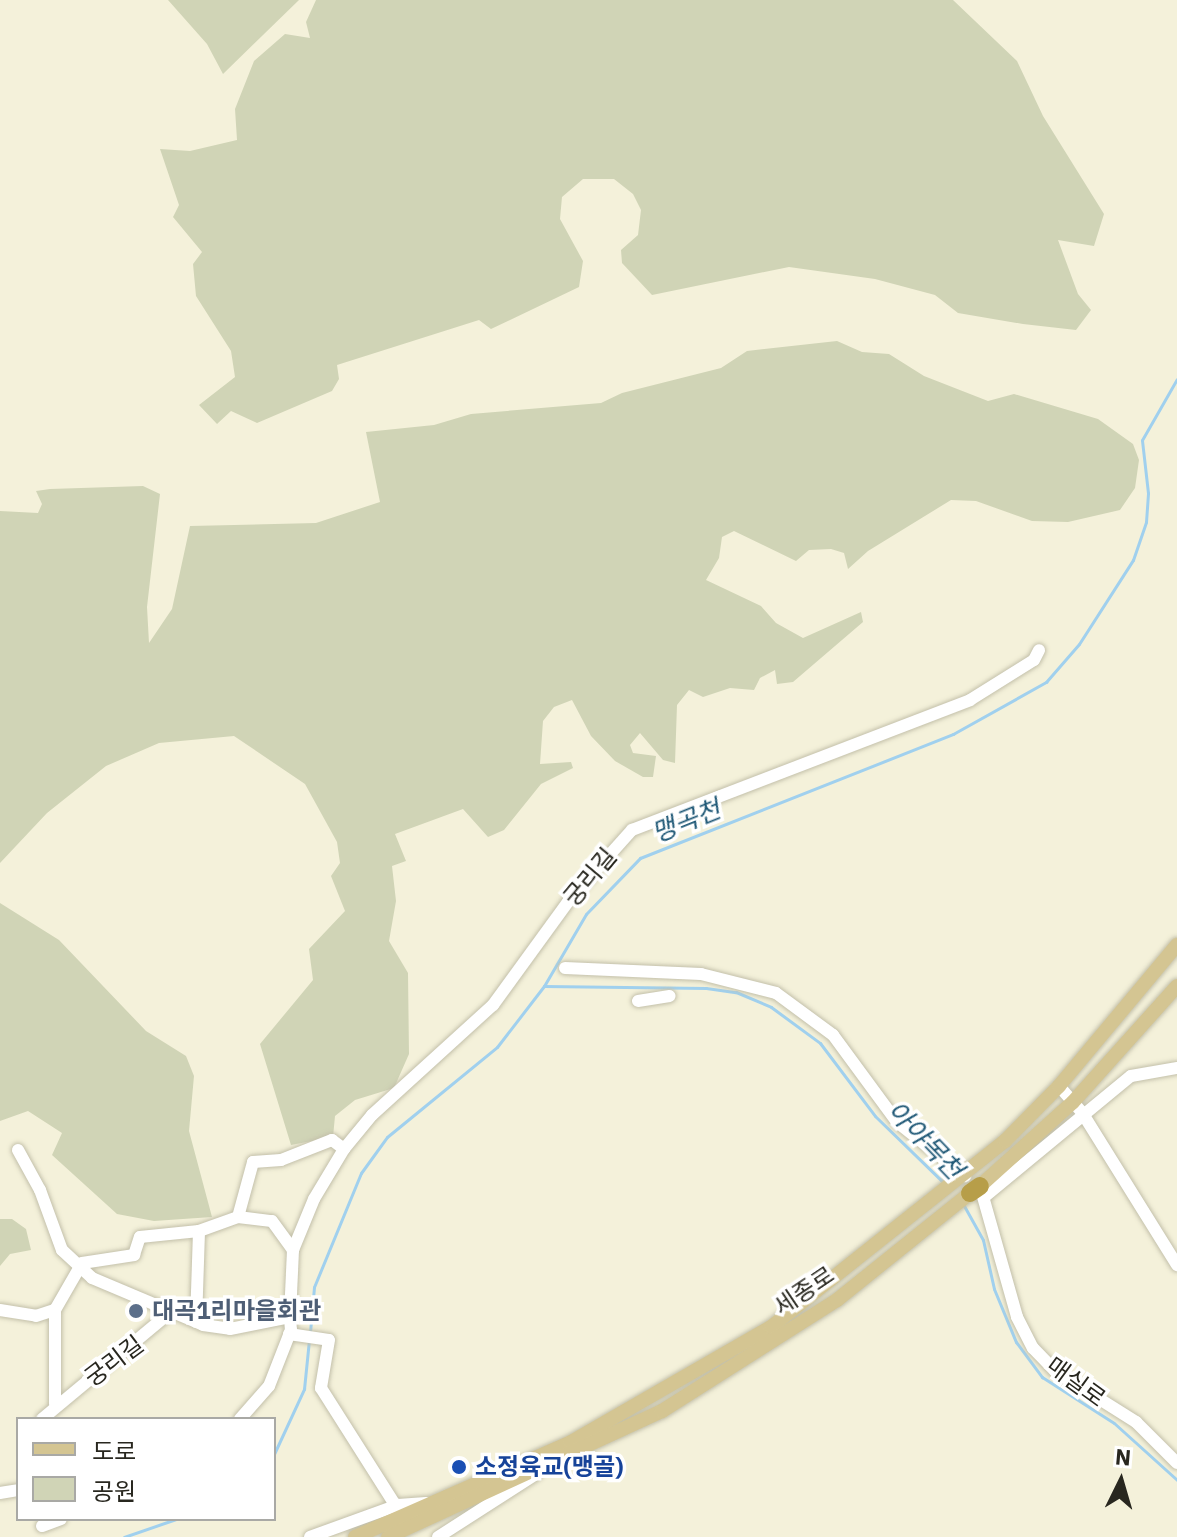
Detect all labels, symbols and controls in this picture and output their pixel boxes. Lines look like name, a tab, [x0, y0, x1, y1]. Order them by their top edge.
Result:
water label: 맹곡천	[647, 793, 725, 849]
street label: 궁리길	[558, 842, 622, 912]
water label: 아야목천	[881, 1095, 969, 1185]
street label: 세종로	[768, 1261, 840, 1321]
place label: 대곡1리마을회관	[152, 1297, 321, 1325]
marker: 대곡1리마을회관	[127, 1302, 145, 1320]
street label: 궁리길	[79, 1330, 149, 1392]
street label: 매실로	[1041, 1351, 1111, 1413]
legend	[16, 1417, 276, 1521]
text: 도로	[92, 1435, 136, 1467]
north arrow	[1081, 1441, 1161, 1521]
text: N	[1114, 1441, 1132, 1472]
place label: 소정육교(맹골)	[475, 1453, 624, 1481]
marker: 소정육교(맹골)	[450, 1458, 468, 1476]
text: 공원	[92, 1475, 136, 1507]

